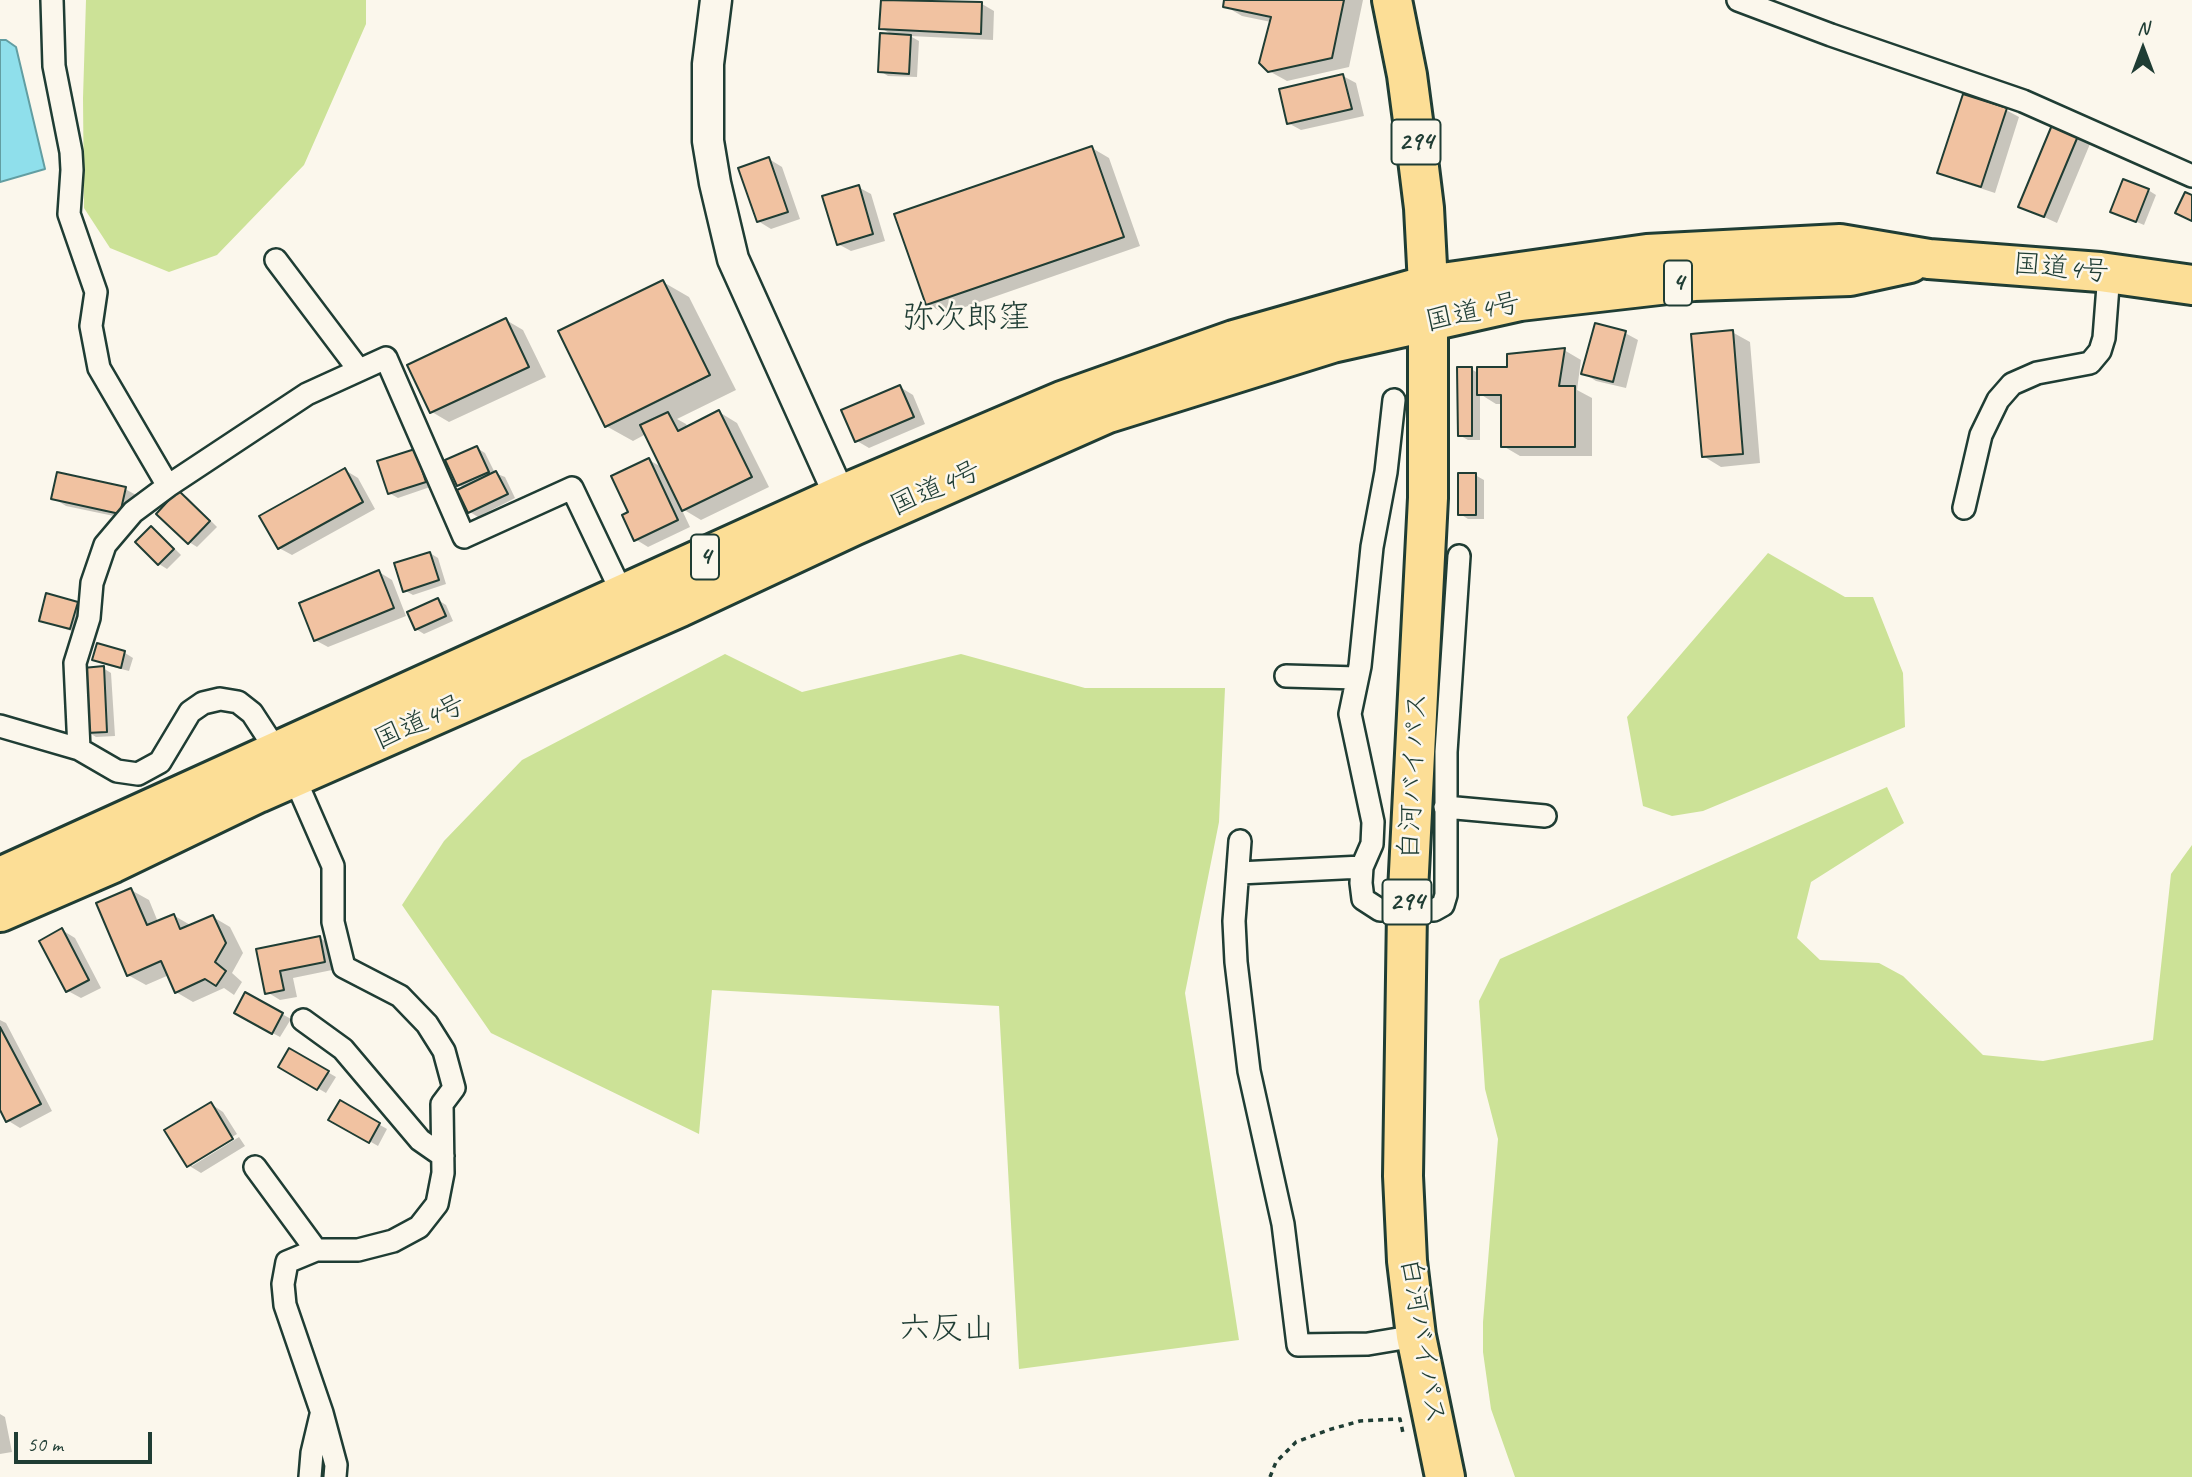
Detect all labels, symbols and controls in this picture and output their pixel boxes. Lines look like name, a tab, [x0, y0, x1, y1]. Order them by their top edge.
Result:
north arrow	[2108, 14, 2178, 84]
text: N	[2137, 16, 2149, 40]
road number: 294	[1392, 119, 1440, 164]
street label: 国道4号	[2011, 248, 2111, 290]
road number: 4	[1664, 260, 1692, 306]
street label: 国道4号	[1422, 287, 1524, 339]
district label: 弥次郎窪	[902, 300, 1030, 338]
street label: 国道4号	[885, 454, 987, 524]
road number: 4	[691, 534, 719, 580]
street label: 国道4号	[369, 688, 471, 758]
street label: 白河バイパス	[1393, 691, 1435, 861]
road number: 294	[1382, 880, 1432, 925]
street label: 白河バイパス	[1392, 1255, 1452, 1427]
district label: 六反山	[899, 1311, 995, 1349]
scale bar	[18, 1418, 156, 1462]
text: 50 m	[27, 1431, 63, 1457]

